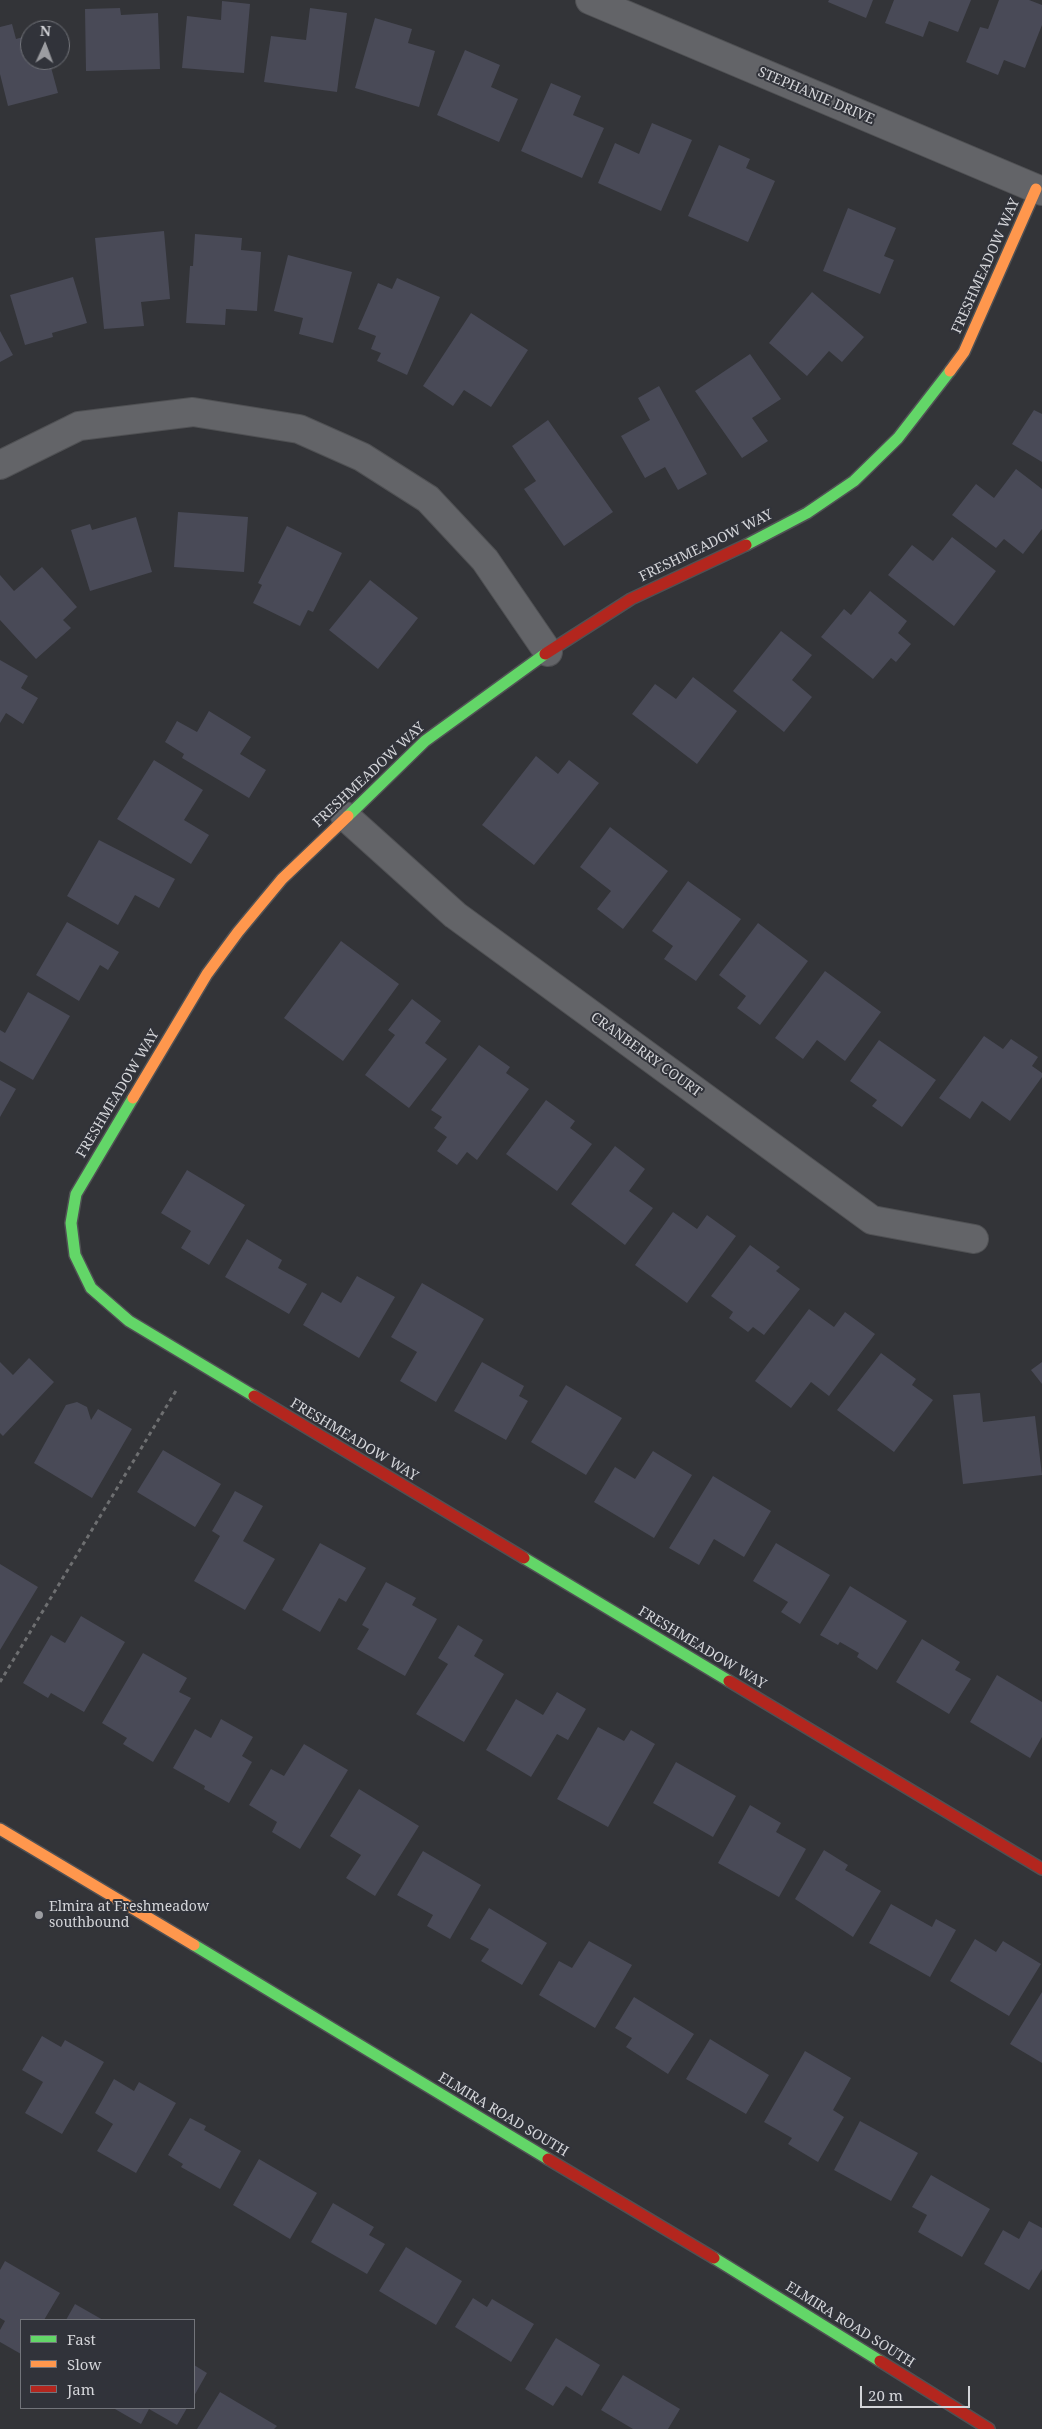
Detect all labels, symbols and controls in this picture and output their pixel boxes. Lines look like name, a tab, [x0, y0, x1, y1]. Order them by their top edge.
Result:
north arrow	[20, 20, 70, 70]
text: N	[40, 21, 51, 40]
street label: STEPHANIE DRIVE	[755, 64, 877, 128]
street label: FRESHMEADOW WAY	[949, 196, 1023, 336]
street label: FRESHMEADOW WAY	[636, 506, 776, 586]
street label: FRESHMEADOW WAY	[310, 719, 428, 831]
street label: CRANBERRY COURT	[587, 1009, 705, 1101]
street label: FRESHMEADOW WAY	[73, 1027, 163, 1161]
street label: FRESHMEADOW WAY	[287, 1395, 421, 1485]
street label: FRESHMEADOW WAY	[635, 1603, 769, 1693]
place label: Elmira at Freshmeadow southbound	[49, 1899, 209, 1931]
marker: Elmira at Freshmeadow southbound	[33, 1909, 45, 1921]
street label: ELMIRA ROAD SOUTH	[435, 2069, 571, 2161]
street label: ELMIRA ROAD SOUTH	[782, 2278, 918, 2372]
legend	[20, 2319, 195, 2409]
text: Fast	[67, 2329, 96, 2349]
text: Slow	[67, 2354, 101, 2374]
scale bar	[862, 2376, 972, 2408]
text: Jam	[67, 2379, 95, 2399]
text: 20 m	[868, 2385, 903, 2405]

